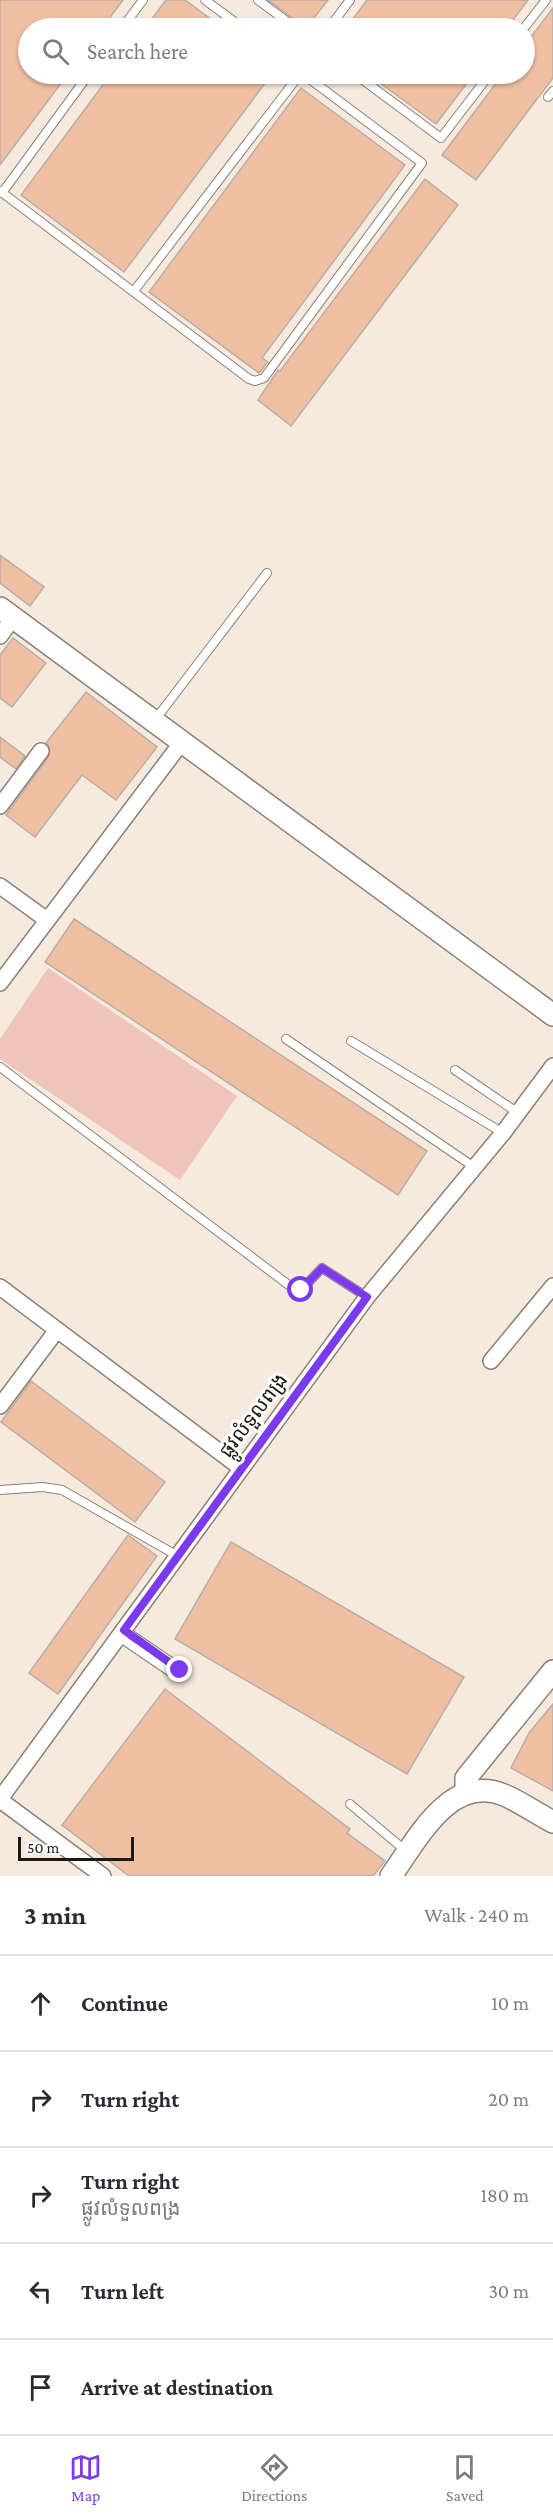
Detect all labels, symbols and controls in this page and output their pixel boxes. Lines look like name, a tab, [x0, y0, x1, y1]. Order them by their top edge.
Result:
search box	[18, 18, 535, 84]
icon: search	[39, 35, 72, 68]
text: Search here	[87, 39, 188, 64]
route start	[287, 1276, 313, 1302]
street label: ផ្លូវលំទួលពង្រ	[214, 1368, 298, 1466]
route end	[166, 1656, 192, 1682]
scale bar	[18, 1834, 134, 1862]
text: 50 m	[27, 1839, 59, 1856]
text: 3 min	[24, 1901, 86, 1930]
text: Walk · 240 m	[424, 1904, 529, 1926]
icon: ahead	[24, 1987, 57, 2020]
text: Continue	[81, 1991, 168, 2016]
text: 10 m	[491, 1992, 529, 2014]
icon: right	[24, 2083, 57, 2116]
text: Turn right	[81, 2087, 179, 2112]
text: 20 m	[488, 2088, 529, 2110]
text: Turn right	[81, 2169, 179, 2194]
icon: right	[24, 2179, 57, 2212]
text: 180 m	[480, 2184, 529, 2206]
text: ផ្លូវលំទួលពង្រ	[81, 2197, 180, 2219]
icon: left	[24, 2275, 57, 2308]
text: Turn left	[81, 2279, 164, 2304]
text: 30 m	[488, 2280, 529, 2302]
icon: arrive	[24, 2371, 57, 2404]
text: Arrive at destination	[81, 2375, 273, 2400]
tab: Map	[69, 2451, 102, 2504]
tab: Directions	[241, 2451, 307, 2504]
tab: Saved	[446, 2451, 484, 2504]

